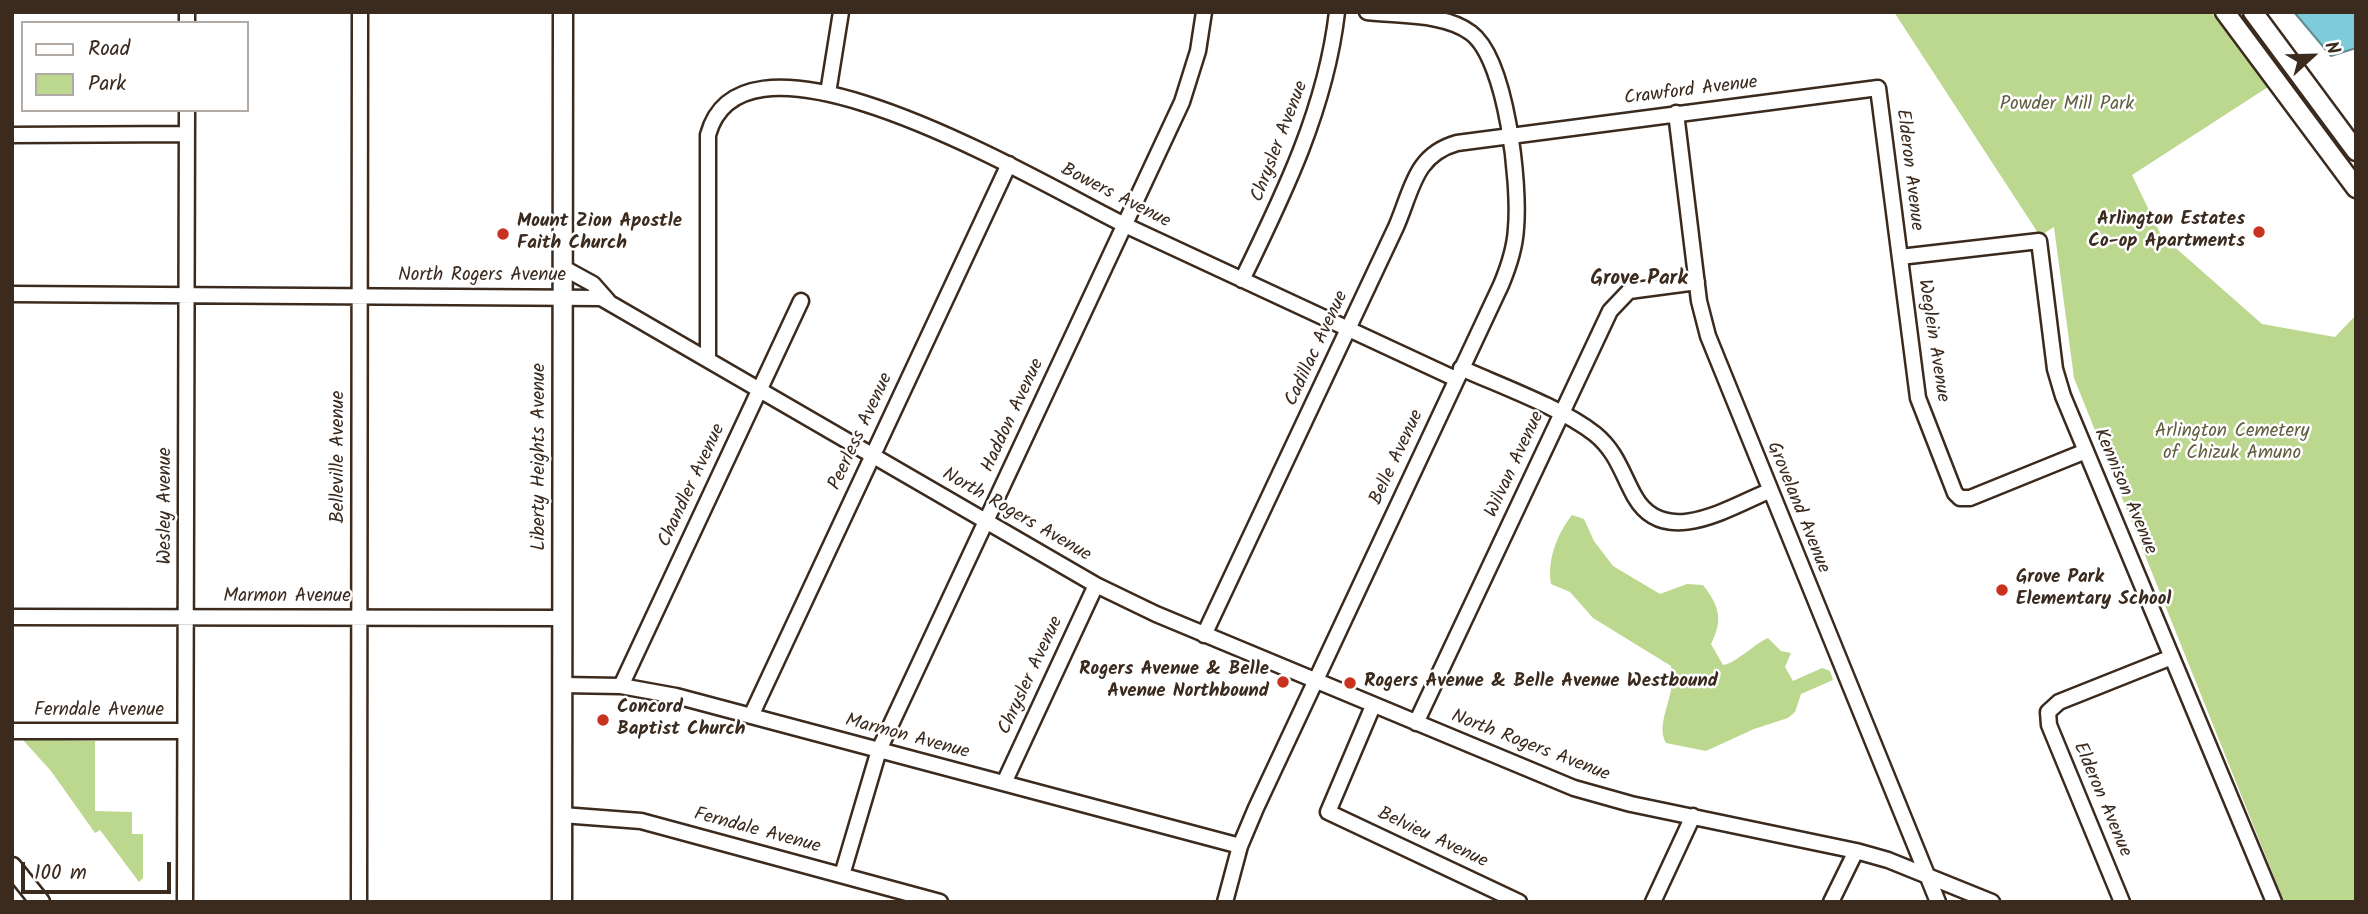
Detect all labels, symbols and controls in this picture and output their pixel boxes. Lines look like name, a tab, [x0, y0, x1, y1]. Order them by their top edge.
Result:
legend	[21, 21, 248, 112]
north arrow	[2277, 21, 2347, 91]
text: Road	[88, 33, 130, 66]
text: N	[2315, 37, 2348, 59]
text: Park	[88, 68, 126, 101]
street label: Crawford Avenue	[1623, 72, 1759, 112]
street label: Chrysler Avenue	[1247, 78, 1315, 206]
park label: Powder Mill Park	[2000, 95, 2134, 117]
street label: Elderon Avenue	[1889, 108, 1927, 232]
street label: Bowers Avenue	[1056, 160, 1174, 234]
place label: Arlington Estates Co-op Apartments	[2088, 210, 2245, 254]
place label: Mount Zion Apostle Faith Church	[517, 212, 682, 256]
marker: Arlington Estates Co-op Apartments	[2251, 224, 2267, 240]
marker: Mount Zion Apostle Faith Church	[495, 226, 511, 242]
street label: North Rogers Avenue	[398, 266, 566, 288]
district label: Grove Park	[1590, 267, 1688, 293]
street label: Weglein Avenue	[1911, 278, 1953, 404]
street label: Cadillac Avenue	[1281, 288, 1355, 410]
street label: Haddon Avenue	[978, 355, 1050, 477]
street label: Liberty Heights Avenue	[530, 363, 552, 551]
street label: Peerless Avenue	[825, 370, 899, 494]
street label: Belleville Avenue	[329, 391, 351, 523]
street label: Belle Avenue	[1366, 407, 1430, 509]
street label: Wilvan Avenue	[1481, 408, 1551, 522]
street label: Chandler Avenue	[655, 421, 731, 551]
park label: Arlington Cemetery of Chizuk Amuno	[2155, 422, 2309, 466]
street label: Kennison Avenue	[2087, 425, 2161, 559]
street label: Groveland Avenue	[1760, 439, 1834, 577]
street label: Wesley Avenue	[156, 447, 178, 565]
street label: North Rogers Avenue	[937, 464, 1095, 568]
place label: Grove Park Elementary School	[2016, 568, 2171, 612]
marker: Grove Park Elementary School	[1994, 582, 2010, 598]
street label: Marmon Avenue	[223, 587, 351, 609]
street label: Chrysler Avenue	[995, 613, 1069, 739]
place label: Rogers Avenue & Belle Avenue Northbound	[1079, 660, 1269, 704]
place label: Rogers Avenue & Belle Avenue Westbound	[1364, 672, 1718, 694]
marker: Rogers Avenue & Belle Avenue Northbound	[1275, 674, 1291, 690]
marker: Rogers Avenue & Belle Avenue Westbound	[1342, 675, 1358, 691]
place label: Concord Baptist Church	[617, 698, 746, 742]
street label: Ferndale Avenue	[34, 701, 164, 723]
street label: North Rogers Avenue	[1447, 706, 1613, 788]
street label: Marmon Avenue	[842, 710, 972, 766]
marker: Concord Baptist Church	[595, 712, 611, 728]
street label: Elderon Avenue	[2067, 739, 2135, 861]
street label: Ferndale Avenue	[691, 804, 823, 860]
street label: Belvieu Avenue	[1373, 804, 1491, 874]
scale bar	[24, 848, 175, 892]
text: 100 m	[34, 857, 87, 890]

